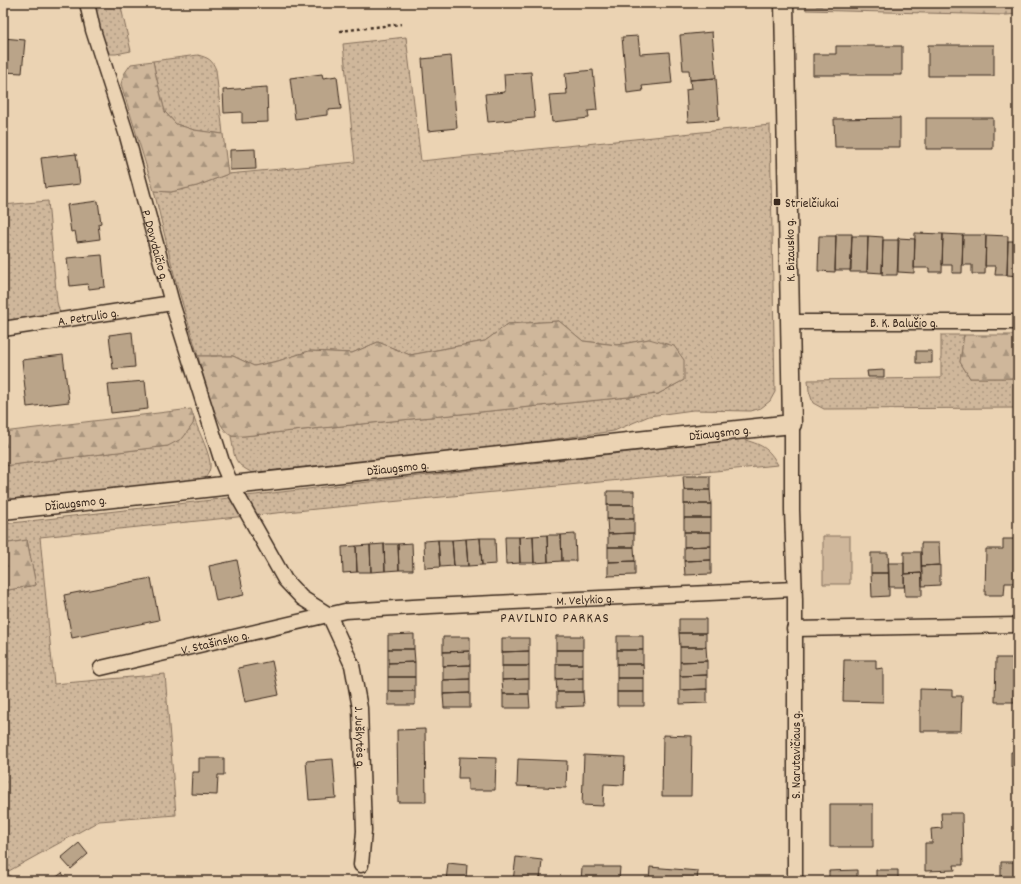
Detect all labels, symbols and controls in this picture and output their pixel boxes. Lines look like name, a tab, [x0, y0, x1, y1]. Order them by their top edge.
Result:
place label: Strielčiukai	[785, 195, 839, 214]
marker: Strielčiukai	[772, 197, 782, 207]
street label: P. Dovydaičio g.	[135, 208, 173, 284]
street label: K. Bizausko g.	[781, 218, 802, 282]
street label: A. Petrulio g.	[57, 304, 120, 332]
street label: B. K. Balučio g.	[870, 315, 938, 334]
street label: Džiaugsmo g.	[688, 422, 752, 447]
street label: Džiaugsmo g.	[366, 457, 430, 482]
street label: Džiaugsmo g.	[44, 492, 108, 517]
street label: M. Velykio g.	[556, 590, 614, 612]
district label: PAVILNIO PARKAS	[500, 609, 610, 629]
street label: V. Stašinsko g.	[179, 627, 252, 661]
street label: J. Juškytės g.	[348, 704, 369, 769]
street label: S. Narutavičiaus g.	[788, 711, 807, 799]

